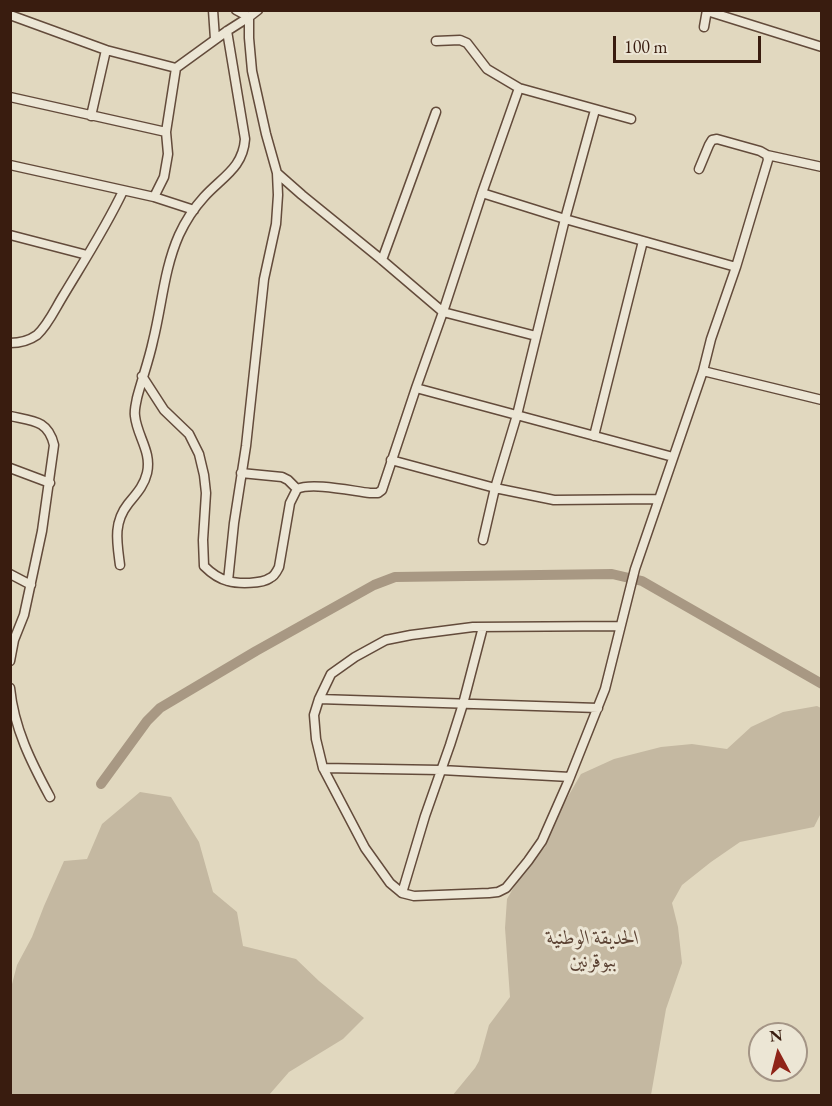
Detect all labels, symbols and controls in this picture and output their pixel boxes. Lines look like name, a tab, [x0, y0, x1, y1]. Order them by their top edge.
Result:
scale bar	[616, 24, 764, 62]
text: 100 m	[624, 35, 668, 58]
park label: الحديقة الوطنية ببوقرنين	[547, 927, 639, 974]
north arrow	[748, 1022, 808, 1082]
text: N	[768, 1024, 784, 1047]

